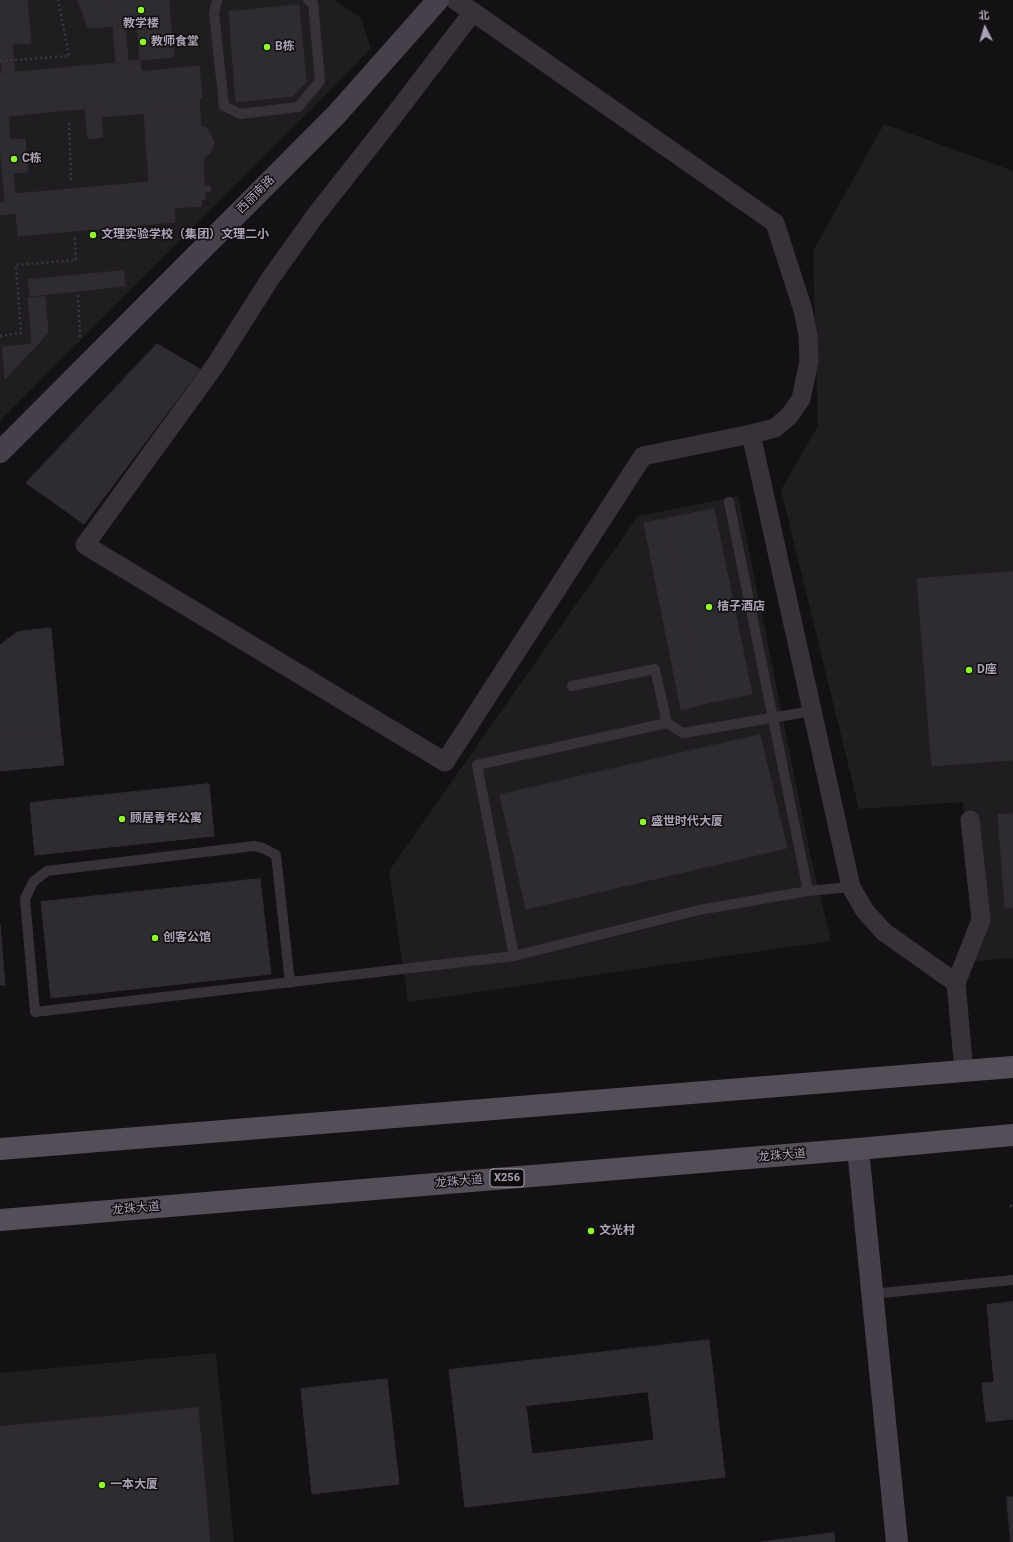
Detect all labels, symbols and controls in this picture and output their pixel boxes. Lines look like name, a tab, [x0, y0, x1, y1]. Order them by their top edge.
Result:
marker: 教学楼	[136, 5, 146, 15]
north arrow	[965, 8, 1005, 48]
text: 北	[978, 9, 990, 23]
place label: 教学楼	[123, 17, 159, 31]
place label: 教师食堂	[151, 35, 199, 49]
marker: 教师食堂	[138, 37, 148, 47]
place label: B栋	[275, 40, 295, 54]
marker: B栋	[262, 42, 272, 52]
place label: C栋	[22, 152, 42, 166]
marker: C栋	[9, 154, 19, 164]
street label: 西丽南路	[234, 173, 278, 217]
place label: 文理实验学校（集团）文理二小	[101, 228, 269, 242]
marker: 文理实验学校（集团）文理二小	[88, 230, 98, 240]
place label: 桔子酒店	[717, 600, 765, 614]
marker: 桔子酒店	[704, 602, 714, 612]
place label: D座	[977, 663, 997, 677]
marker: D座	[964, 665, 974, 675]
place label: 顾居青年公寓	[130, 812, 202, 826]
marker: 顾居青年公寓	[117, 814, 127, 824]
place label: 盛世时代大厦	[651, 815, 723, 829]
marker: 盛世时代大厦	[638, 817, 648, 827]
place label: 创客公馆	[163, 931, 211, 945]
marker: 创客公馆	[150, 933, 160, 943]
street label: 龙珠大道	[757, 1147, 807, 1165]
road number: X256	[490, 1169, 524, 1187]
street label: 龙珠大道	[434, 1173, 484, 1191]
street label: 龙珠大道	[111, 1200, 161, 1218]
place label: 文光村	[599, 1224, 635, 1238]
marker: 文光村	[586, 1226, 596, 1236]
place label: 一本大厦	[110, 1478, 158, 1492]
marker: 一本大厦	[97, 1480, 107, 1490]

